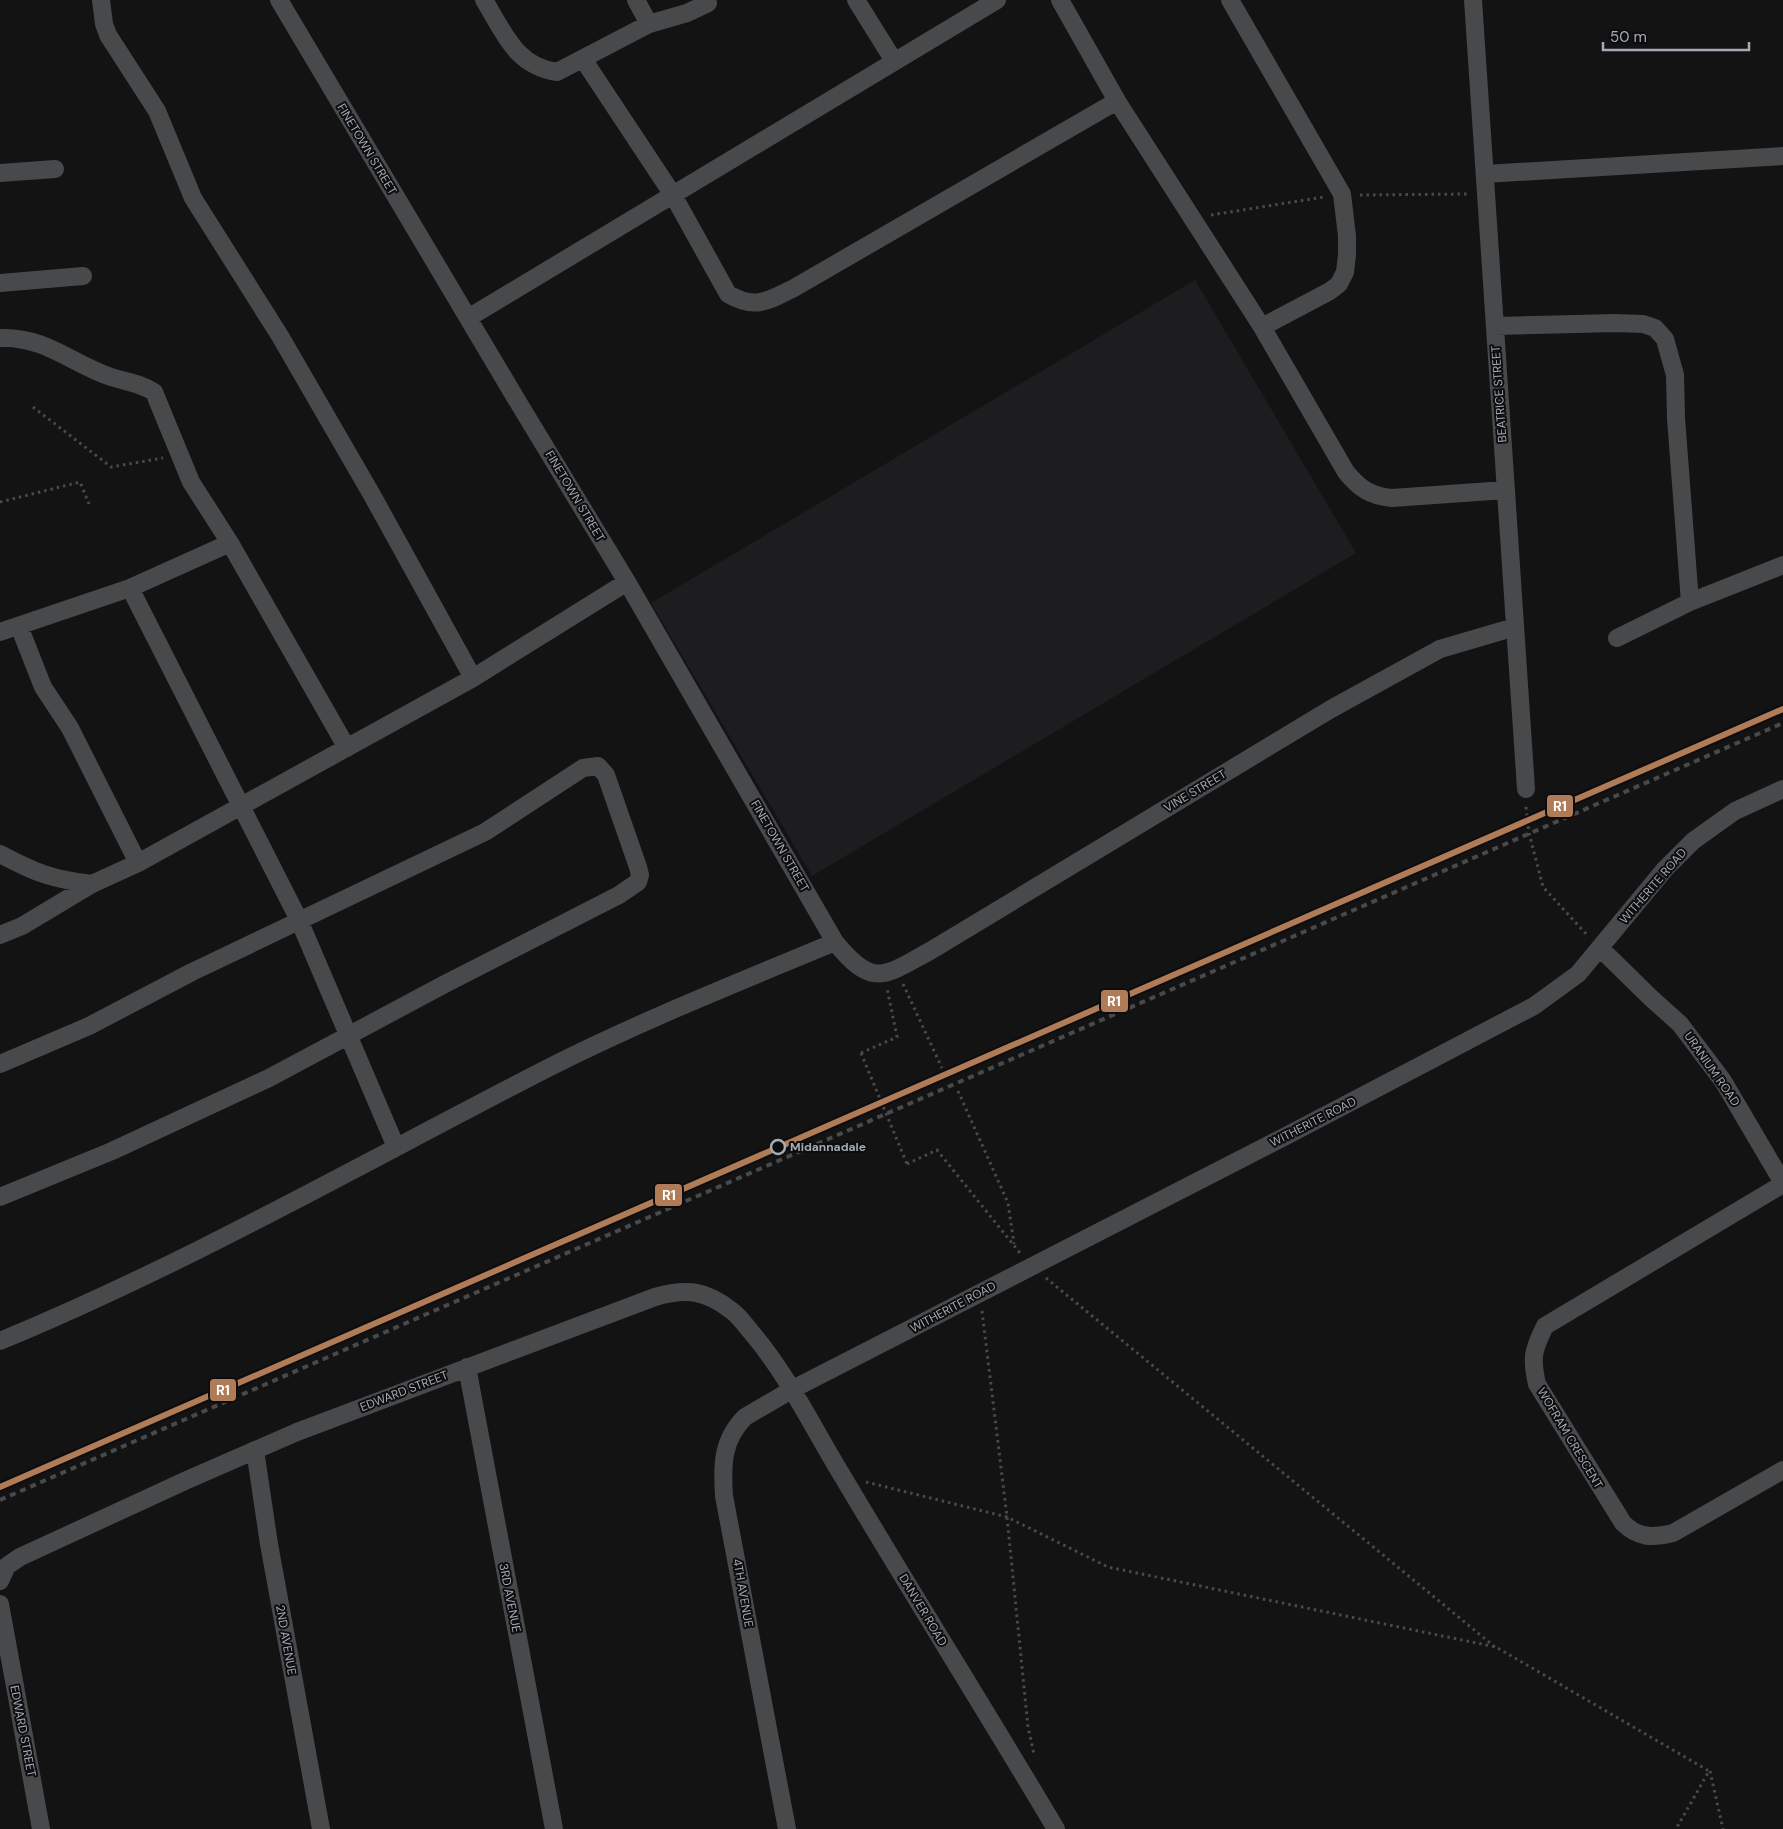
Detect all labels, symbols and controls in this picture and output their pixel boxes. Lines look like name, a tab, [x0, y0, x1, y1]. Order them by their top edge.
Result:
scale bar	[1603, 20, 1749, 52]
text: 50 m	[1610, 27, 1647, 47]
street label: FINETOWN STREET	[333, 100, 401, 198]
street label: BEATRICE STREET	[1488, 345, 1510, 443]
street label: FINETOWN STREET	[541, 447, 609, 545]
street label: VINE STREET	[1161, 766, 1229, 816]
line badge: R1	[1546, 794, 1574, 818]
street label: FINETOWN STREET	[747, 797, 813, 895]
text: R1	[1553, 797, 1567, 815]
street label: WITHERITE ROAD	[1616, 845, 1690, 927]
line badge: R1	[1100, 989, 1129, 1013]
text: R1	[1107, 992, 1121, 1010]
street label: URANIUM ROAD	[1680, 1029, 1744, 1109]
street label: WITHERITE ROAD	[1267, 1093, 1359, 1151]
marker: Midannadale	[770, 1139, 786, 1155]
place label: Midannadale	[790, 1139, 866, 1155]
line badge: R1	[654, 1183, 683, 1207]
text: R1	[662, 1186, 676, 1204]
street label: WITHERITE ROAD	[907, 1278, 999, 1336]
street label: EDWARD STREET	[358, 1367, 451, 1415]
line badge: R1	[209, 1378, 237, 1402]
text: R1	[216, 1381, 230, 1399]
street label: WOFRAM CRESCENT	[1533, 1384, 1607, 1492]
street label: 4TH AVENUE	[729, 1557, 757, 1629]
street label: 3RD AVENUE	[495, 1562, 525, 1634]
street label: DANVER ROAD	[895, 1571, 951, 1649]
street label: 2ND AVENUE	[272, 1604, 300, 1677]
street label: EDWARD STREET	[6, 1684, 40, 1778]

